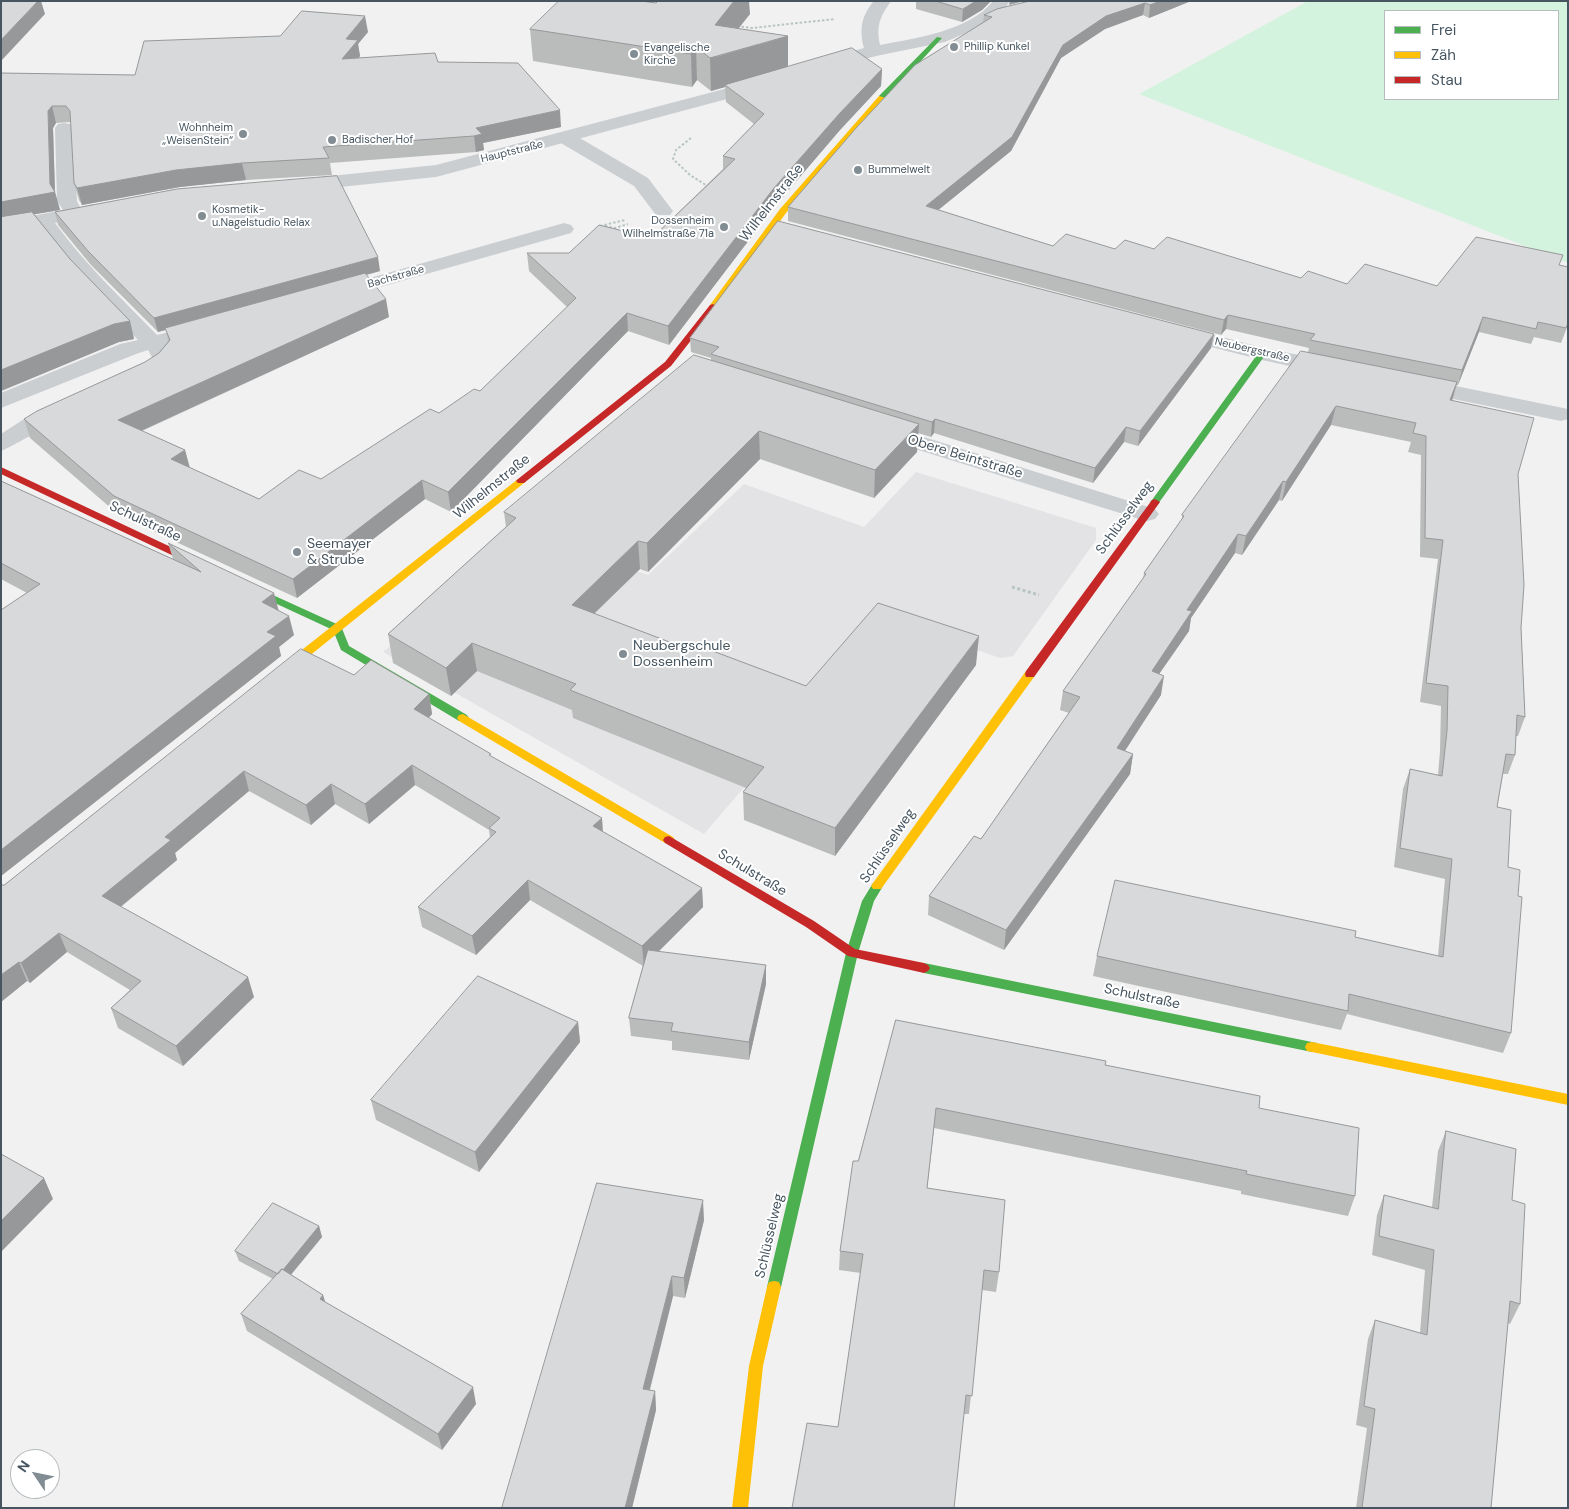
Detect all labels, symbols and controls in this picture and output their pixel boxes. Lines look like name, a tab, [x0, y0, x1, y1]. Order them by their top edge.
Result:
legend	[1384, 10, 1559, 100]
text: Frei	[1431, 20, 1456, 40]
place label: Phillip Kunkel	[964, 40, 1029, 54]
place label: Evangelische Kirche	[644, 41, 710, 67]
marker: Phillip Kunkel	[948, 41, 960, 53]
text: Zäh	[1431, 45, 1456, 65]
marker: Evangelische Kirche	[628, 48, 640, 60]
text: Stau	[1431, 70, 1462, 90]
place label: Wohnheim „WeisenStein“	[162, 121, 233, 147]
marker: Wohnheim „WeisenStein“	[237, 128, 249, 140]
place label: Badischer Hof	[342, 133, 413, 147]
marker: Badischer Hof	[326, 134, 338, 146]
street label: Hauptstraße	[479, 138, 545, 166]
street label: Wilhelmstraße	[737, 161, 807, 245]
place label: Bummelwelt	[868, 163, 930, 177]
marker: Bummelwelt	[852, 164, 864, 176]
place label: Kosmetik- u.Nagelstudio Relax	[212, 203, 310, 229]
marker: Kosmetik- u.Nagelstudio Relax	[196, 210, 208, 222]
place label: Dossenheim Wilhelmstraße 71a	[622, 214, 714, 240]
marker: Dossenheim Wilhelmstraße 71a	[718, 221, 730, 233]
street label: Bachstraße	[366, 263, 426, 291]
street label: Neubergstraße	[1213, 335, 1291, 365]
street label: Obere Beintstraße	[905, 432, 1025, 482]
street label: Wilhelmstraße	[450, 451, 534, 523]
street label: Schlüsselweg	[1093, 478, 1157, 558]
street label: Schulstraße	[106, 498, 184, 546]
place label: Seemayer & Strube	[307, 536, 371, 568]
marker: Seemayer & Strube	[291, 546, 303, 558]
place label: Neubergschule Dossenheim	[633, 638, 730, 670]
marker: Neubergschule Dossenheim	[617, 648, 629, 660]
street label: Schlüsselweg	[857, 805, 919, 887]
street label: Schulstraße	[715, 846, 789, 900]
street label: Schulstraße	[1102, 981, 1182, 1013]
street label: Schlüsselweg	[752, 1192, 788, 1280]
north arrow	[10, 1449, 60, 1499]
text: N	[13, 1457, 34, 1475]

